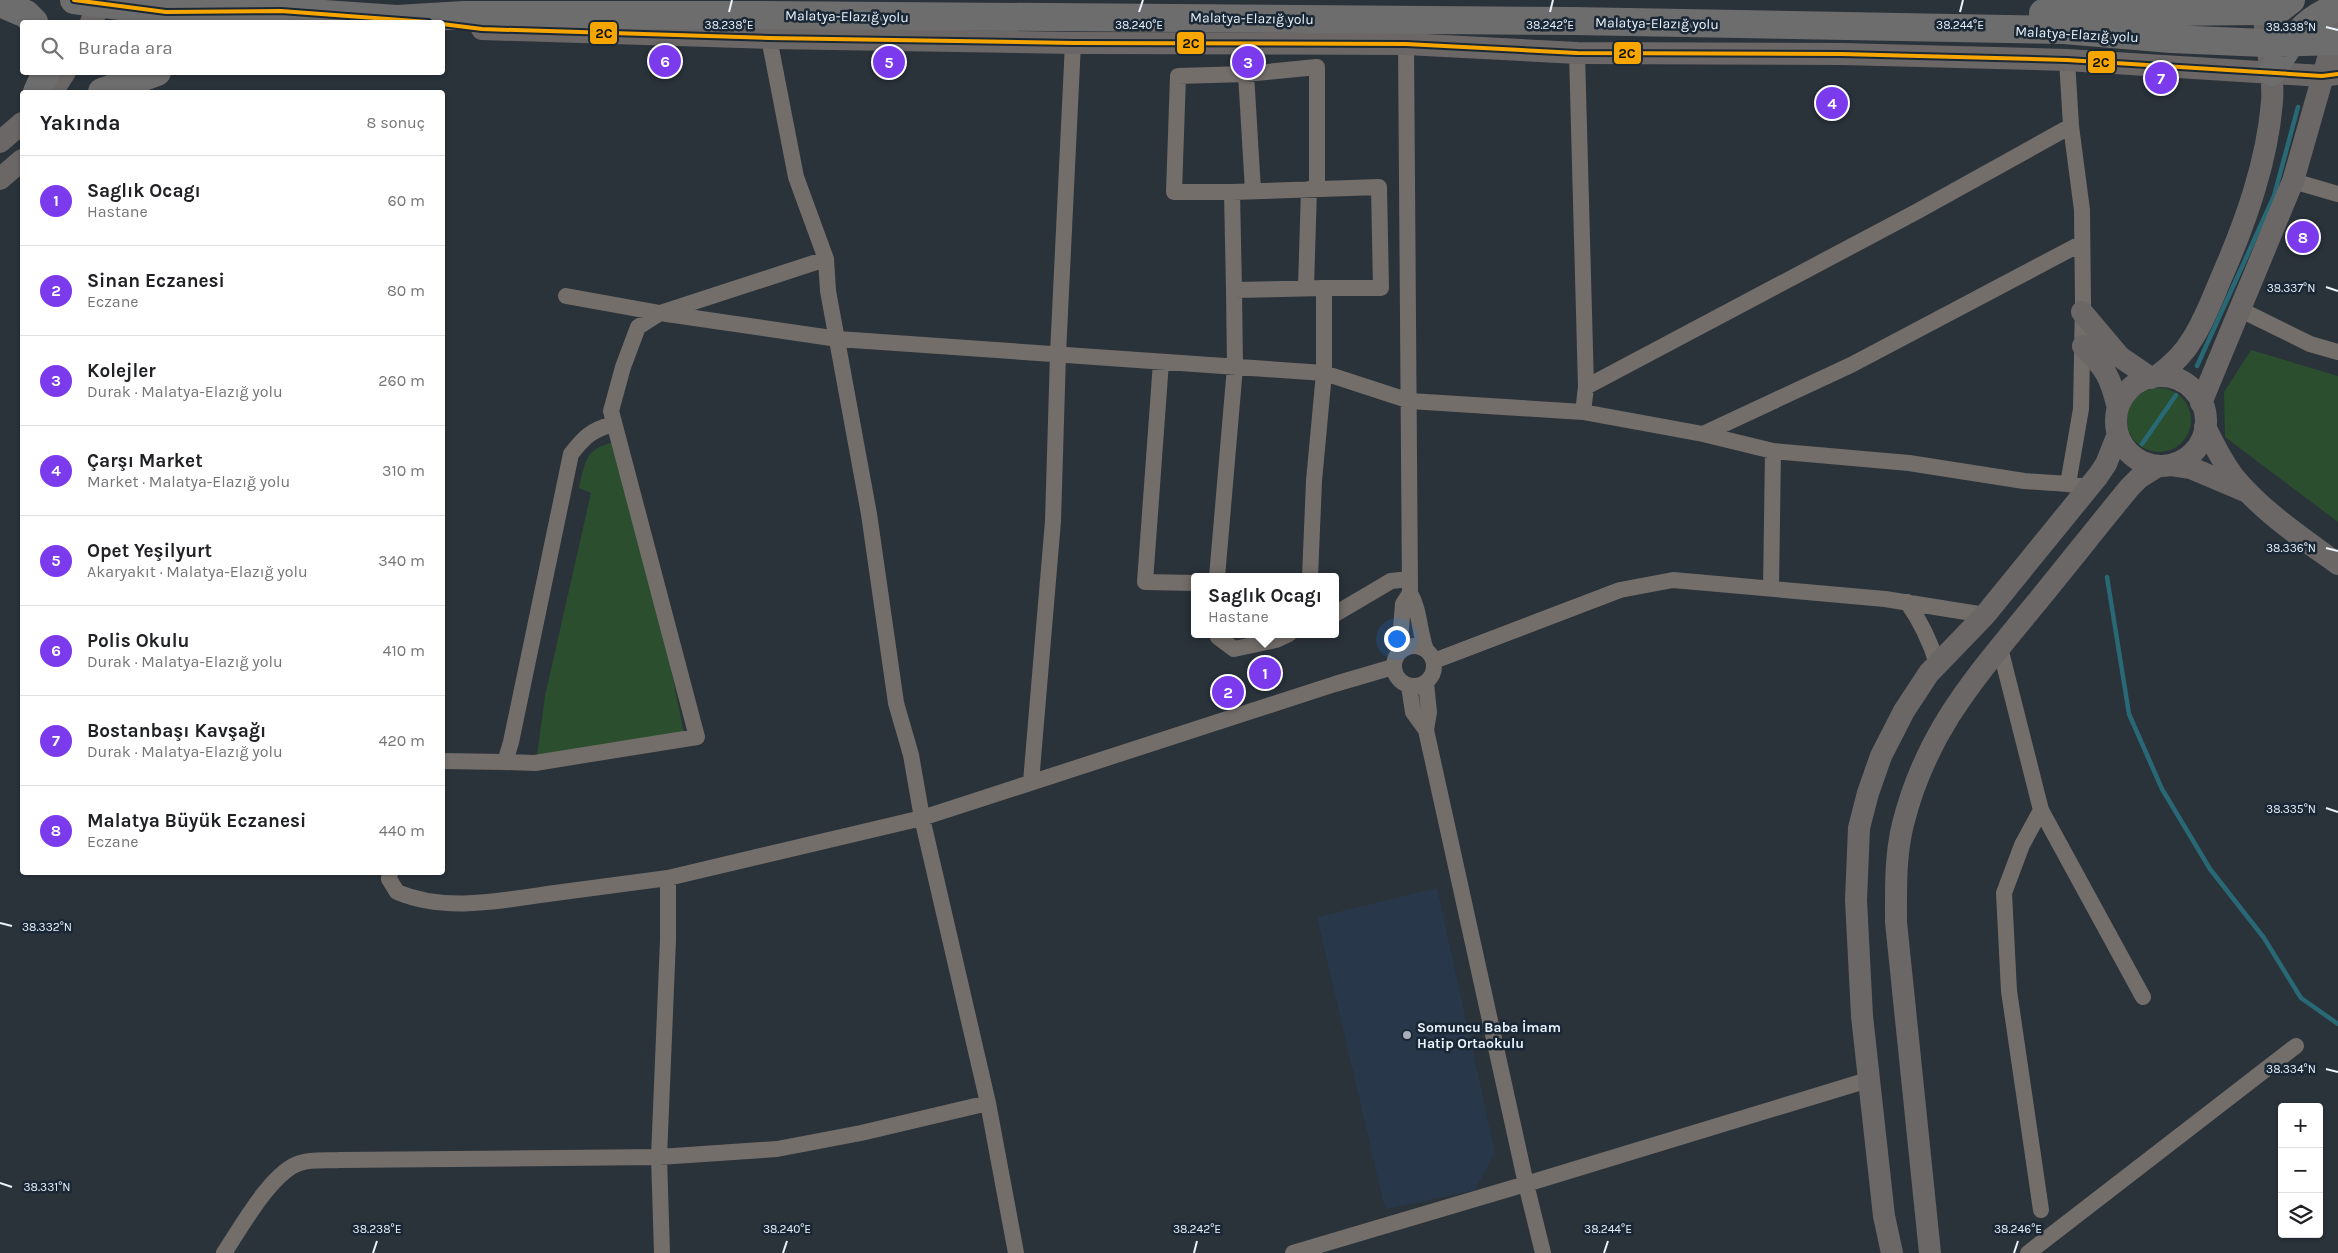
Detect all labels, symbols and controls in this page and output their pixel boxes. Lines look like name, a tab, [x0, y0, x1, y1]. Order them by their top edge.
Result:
street label: Malatya-Elazığ yolu	[785, 7, 909, 26]
street label: Malatya-Elazığ yolu	[1190, 9, 1314, 28]
street label: Malatya-Elazığ yolu	[1595, 14, 1719, 33]
text: 38.238°E	[705, 18, 753, 32]
text: 38.240°E	[1115, 18, 1163, 32]
text: 38.242°E	[1526, 18, 1574, 32]
text: 38.244°E	[1936, 18, 1984, 32]
search box	[20, 20, 445, 75]
text: 38.338°N	[2266, 20, 2316, 34]
line badge: 2C	[589, 21, 618, 45]
street label: Malatya-Elazığ yolu	[2015, 23, 2139, 46]
text: 2C	[595, 25, 613, 42]
line badge: 2C	[1176, 31, 1205, 55]
icon: search	[38, 34, 66, 62]
text: 2C	[1182, 35, 1200, 52]
text: Burada ara	[78, 37, 173, 59]
line badge: 2C	[1613, 41, 1642, 65]
pin: 6	[649, 42, 681, 80]
pin: 5	[873, 43, 905, 81]
pin: 3	[1232, 43, 1264, 81]
text: 2C	[1618, 45, 1636, 62]
line badge: 2C	[2087, 50, 2116, 74]
text: 2C	[2092, 54, 2110, 71]
pin: 7	[2145, 59, 2177, 97]
pin: 4	[1816, 84, 1848, 122]
text: Yakında	[40, 111, 121, 135]
text: 8 sonuç	[367, 113, 425, 132]
text: Saglık Ocagı	[87, 180, 201, 202]
text: 1	[53, 191, 59, 210]
text: 60 m	[388, 191, 425, 210]
text: Hastane	[87, 202, 148, 221]
pin: 8	[2287, 218, 2319, 256]
text: Sinan Eczanesi	[87, 270, 225, 292]
text: 2	[51, 281, 61, 300]
text: 80 m	[387, 281, 425, 300]
text: 38.337°N	[2267, 281, 2315, 295]
text: Eczane	[87, 292, 139, 311]
text: Kolejler	[87, 360, 156, 382]
text: 3	[51, 371, 61, 390]
text: 260 m	[378, 371, 425, 390]
text: Durak · Malatya-Elazığ yolu	[87, 382, 283, 401]
text: Çarşı Market	[87, 450, 203, 472]
text: 4	[51, 461, 61, 480]
text: 310 m	[382, 461, 425, 480]
text: Market · Malatya-Elazığ yolu	[87, 472, 290, 491]
text: Opet Yeşilyurt	[87, 540, 212, 562]
text: 38.336°N	[2266, 541, 2316, 555]
text: 5	[51, 551, 61, 570]
text: 340 m	[378, 551, 425, 570]
text: Akaryakıt · Malatya-Elazığ yolu	[87, 562, 308, 581]
popup	[1191, 573, 1339, 638]
text: Saglık Ocagı	[1208, 585, 1322, 607]
text: Hastane	[1208, 607, 1269, 626]
your location	[1384, 626, 1410, 652]
text: Polis Okulu	[87, 630, 189, 652]
text: 6	[51, 641, 61, 660]
text: 410 m	[383, 641, 425, 660]
text: Durak · Malatya-Elazığ yolu	[87, 652, 283, 671]
pin: 1	[1249, 654, 1281, 692]
pin: 2	[1212, 673, 1244, 711]
text: Bostanbaşı Kavşağı	[87, 720, 266, 742]
text: 7	[52, 731, 60, 750]
text: 420 m	[379, 731, 425, 750]
text: Durak · Malatya-Elazığ yolu	[87, 742, 283, 761]
text: 38.335°N	[2266, 802, 2316, 816]
text: Malatya Büyük Eczanesi	[87, 810, 306, 832]
text: 8	[51, 821, 61, 840]
text: 440 m	[379, 821, 425, 840]
text: Eczane	[87, 832, 139, 851]
text: 38.332°N	[22, 920, 72, 934]
place label: Somuncu Baba İmam Hatip Ortaokulu	[1417, 1019, 1561, 1052]
marker: Somuncu Baba İmam Hatip Ortaokulu	[1401, 1029, 1413, 1041]
text: 38.334°N	[2266, 1062, 2316, 1076]
map controls	[2278, 1103, 2323, 1238]
button: +	[2278, 1103, 2323, 1148]
button: −	[2278, 1148, 2323, 1193]
text: 38.331°N	[23, 1180, 71, 1194]
button: layers	[2278, 1193, 2323, 1238]
text: 38.238°E	[353, 1222, 401, 1236]
text: 38.240°E	[763, 1222, 811, 1236]
text: 38.242°E	[1173, 1222, 1221, 1236]
text: 38.244°E	[1584, 1222, 1632, 1236]
text: 38.246°E	[1994, 1222, 2042, 1236]

